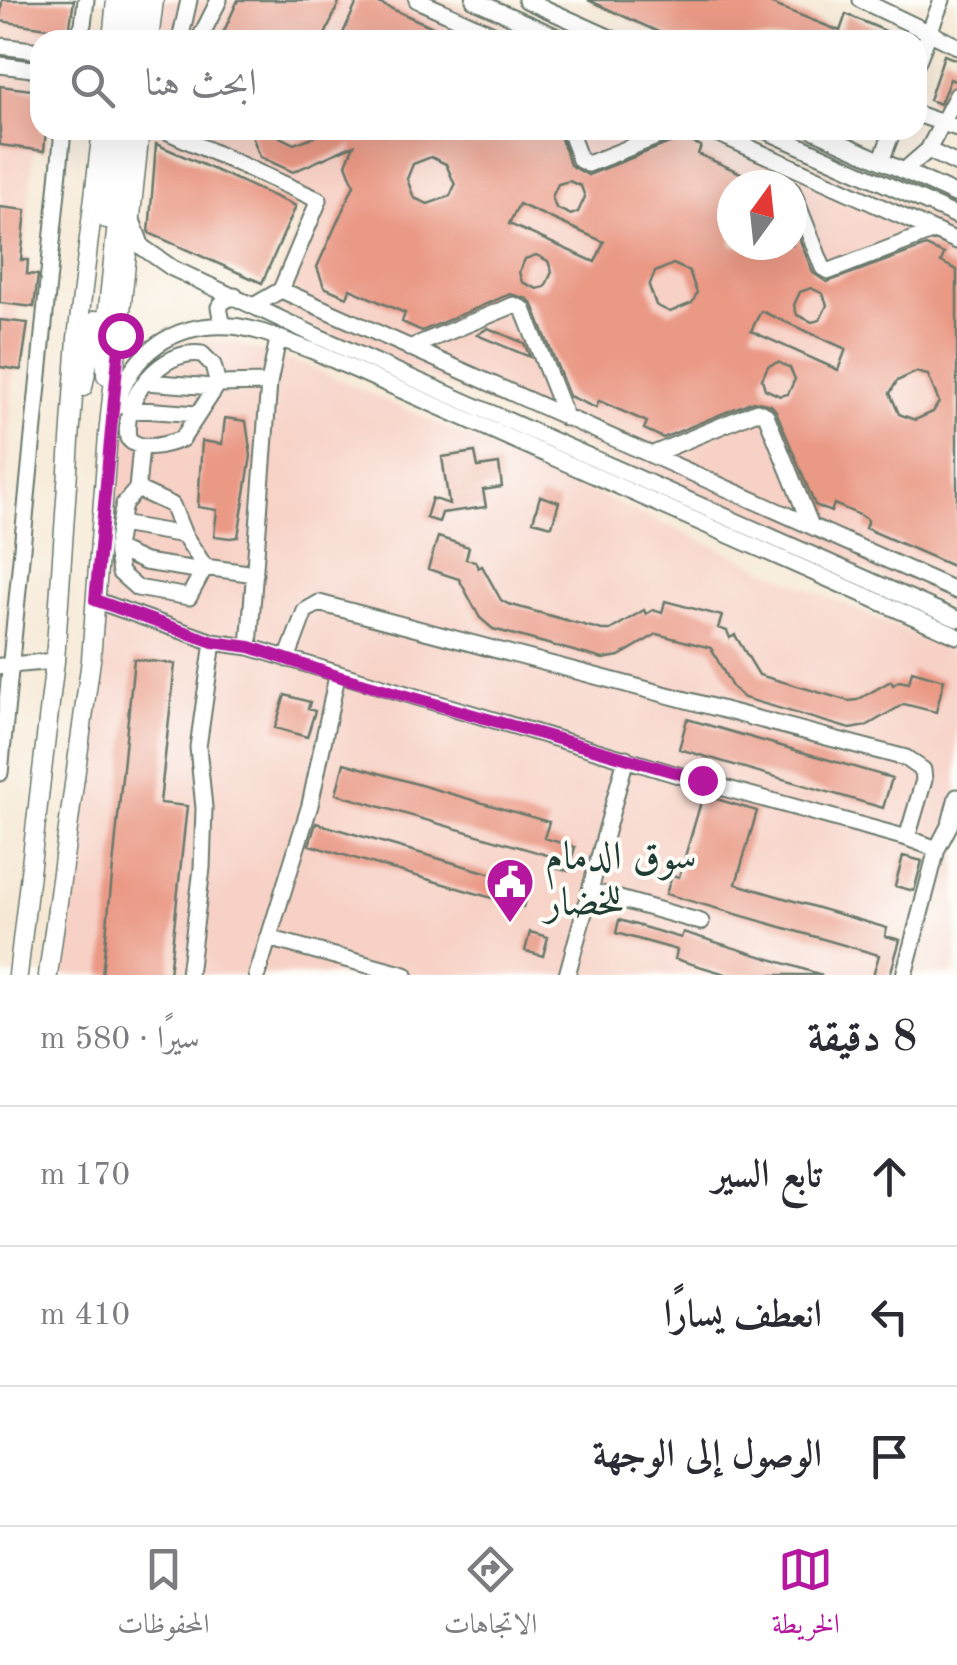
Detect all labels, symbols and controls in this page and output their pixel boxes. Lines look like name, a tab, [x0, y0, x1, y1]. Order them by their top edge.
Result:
search box	[30, 30, 927, 140]
icon: search	[65, 58, 120, 113]
text: ابحث هنا	[145, 66, 257, 104]
north arrow	[717, 170, 807, 260]
route start	[98, 313, 144, 359]
route end	[680, 758, 726, 804]
place label: سوق الدمام للخضار	[541, 839, 697, 925]
public building icon: سوق الدمام للخضار	[484, 856, 536, 924]
text: 8 دقيقة	[808, 1018, 917, 1060]
text: سيرًا · 580 m	[40, 1024, 200, 1056]
icon: ahead	[862, 1149, 917, 1204]
text: تابع السير	[712, 1157, 822, 1195]
text: 170 m	[40, 1160, 130, 1192]
icon: left	[862, 1289, 917, 1344]
text: انعطف يسارًا	[664, 1297, 822, 1335]
text: 410 m	[40, 1300, 130, 1332]
icon: arrive	[862, 1429, 917, 1484]
text: الوصول إلى الوجهة	[593, 1437, 822, 1475]
tab: المحفوظات	[117, 1542, 209, 1651]
tab: الاتجاهات	[444, 1542, 537, 1651]
tab: الخريطة	[772, 1542, 840, 1651]

